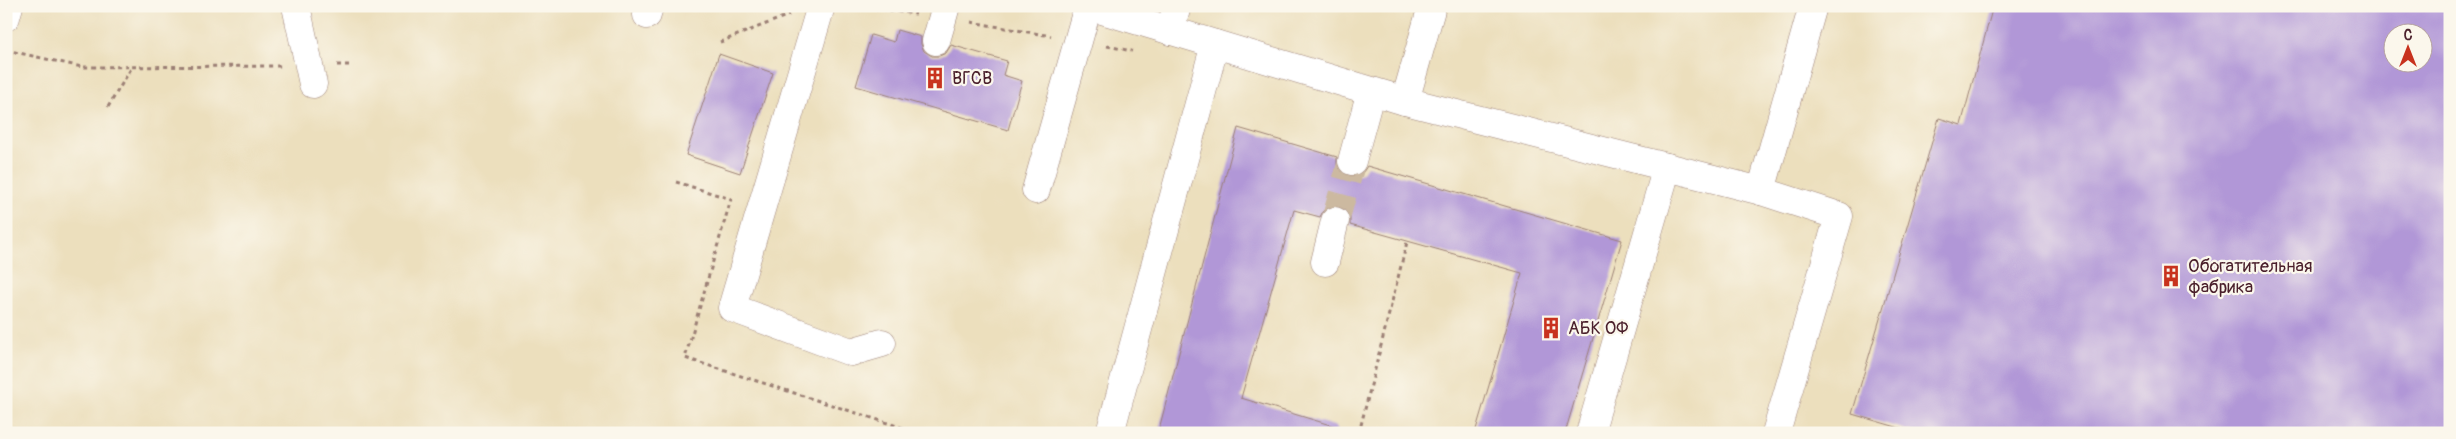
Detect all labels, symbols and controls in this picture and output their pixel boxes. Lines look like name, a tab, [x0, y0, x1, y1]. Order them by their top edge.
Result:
north arrow	[2384, 22, 2434, 72]
text: С	[2404, 27, 2413, 44]
building icon: ВГСВ	[922, 65, 948, 91]
place label: ВГСВ	[952, 67, 992, 90]
place label: Обогатительная фабрика	[2188, 255, 2312, 299]
building icon: Обогатительная фабрика	[2158, 263, 2184, 289]
building icon: АБК ОФ	[1538, 315, 1564, 341]
place label: АБК ОФ	[1568, 317, 1628, 340]

